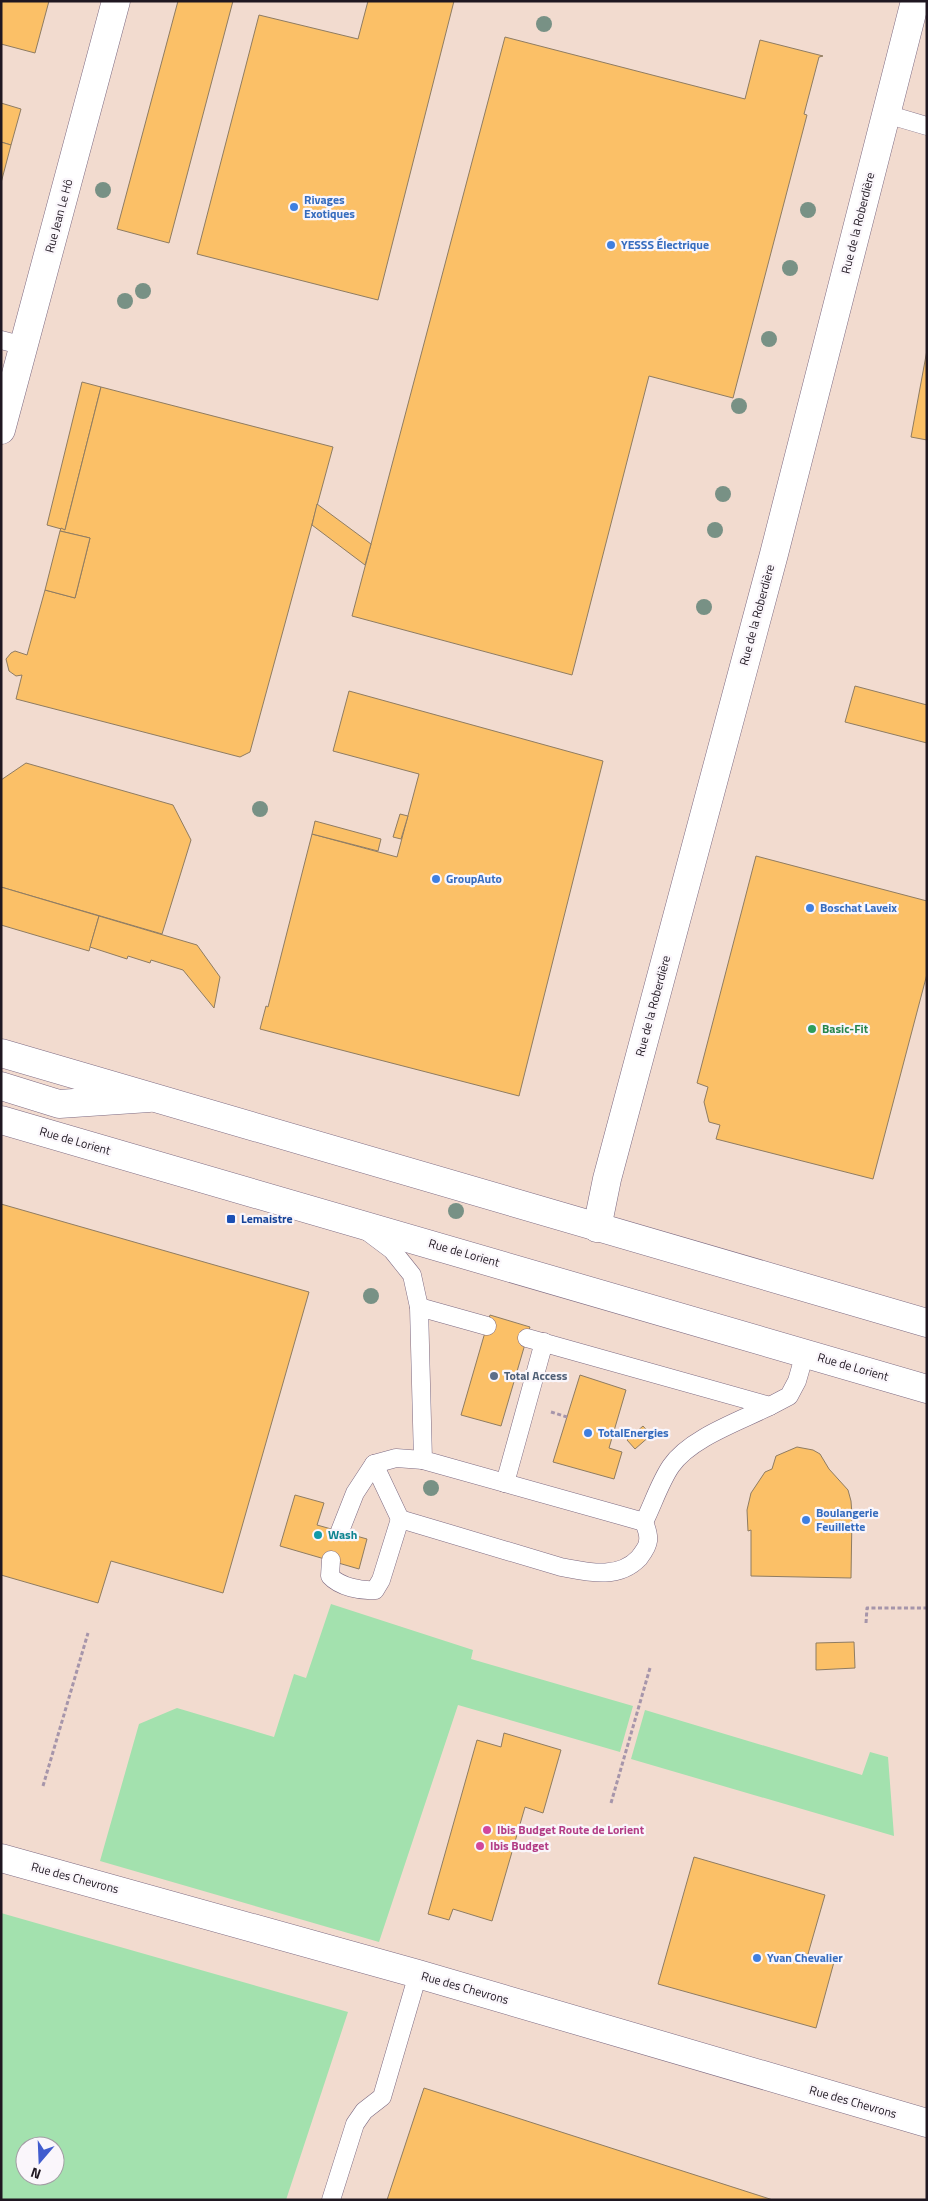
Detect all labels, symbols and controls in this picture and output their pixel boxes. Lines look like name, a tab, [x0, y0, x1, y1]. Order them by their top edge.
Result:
street label: Rue de la Roberdière	[836, 170, 879, 276]
street label: Rue Jean Le Hô	[40, 177, 77, 255]
place label: Rivages Exotiques	[304, 190, 355, 223]
marker: Rivages Exotiques	[288, 201, 300, 213]
place label: YESSS Électrique	[621, 235, 709, 254]
marker: YESSS Électrique	[605, 239, 617, 251]
street label: Rue de la Roberdière	[734, 562, 779, 668]
place label: GroupAuto	[446, 869, 502, 888]
marker: GroupAuto	[430, 873, 442, 885]
place label: Boschat Laveix	[820, 898, 897, 917]
marker: Boschat Laveix	[804, 902, 816, 914]
street label: Rue de la Roberdière	[630, 953, 675, 1059]
place label: Basic-Fit	[822, 1019, 869, 1038]
marker: Basic-Fit	[806, 1023, 818, 1035]
street label: Rue de Lorient	[37, 1121, 114, 1160]
place label: Lemaistre	[241, 1209, 293, 1228]
marker: Lemaistre	[225, 1213, 237, 1225]
street label: Rue de Lorient	[426, 1233, 503, 1272]
street label: Rue de Lorient	[815, 1347, 892, 1386]
place label: Total Access	[504, 1366, 568, 1385]
marker: Total Access	[488, 1370, 500, 1382]
place label: TotalEnergies	[598, 1423, 669, 1442]
marker: TotalEnergies	[582, 1427, 594, 1439]
place label: Boulangerie Feuillette	[816, 1503, 879, 1536]
marker: Boulangerie Feuillette	[800, 1514, 812, 1526]
place label: Wash	[328, 1525, 357, 1544]
marker: Wash	[312, 1529, 324, 1541]
place label: Ibis Budget Route de Lorient	[497, 1820, 645, 1839]
marker: Ibis Budget Route de Lorient	[481, 1824, 493, 1836]
place label: Ibis Budget	[490, 1836, 549, 1855]
marker: Ibis Budget	[474, 1840, 486, 1852]
street label: Rue des Chevrons	[29, 1857, 122, 1898]
place label: Yvan Chevalier	[767, 1948, 843, 1967]
marker: Yvan Chevalier	[751, 1952, 763, 1964]
street label: Rue des Chevrons	[419, 1966, 511, 2009]
street label: Rue des Chevrons	[807, 2080, 899, 2123]
north arrow	[15, 2136, 65, 2186]
text: N	[28, 2162, 44, 2185]

